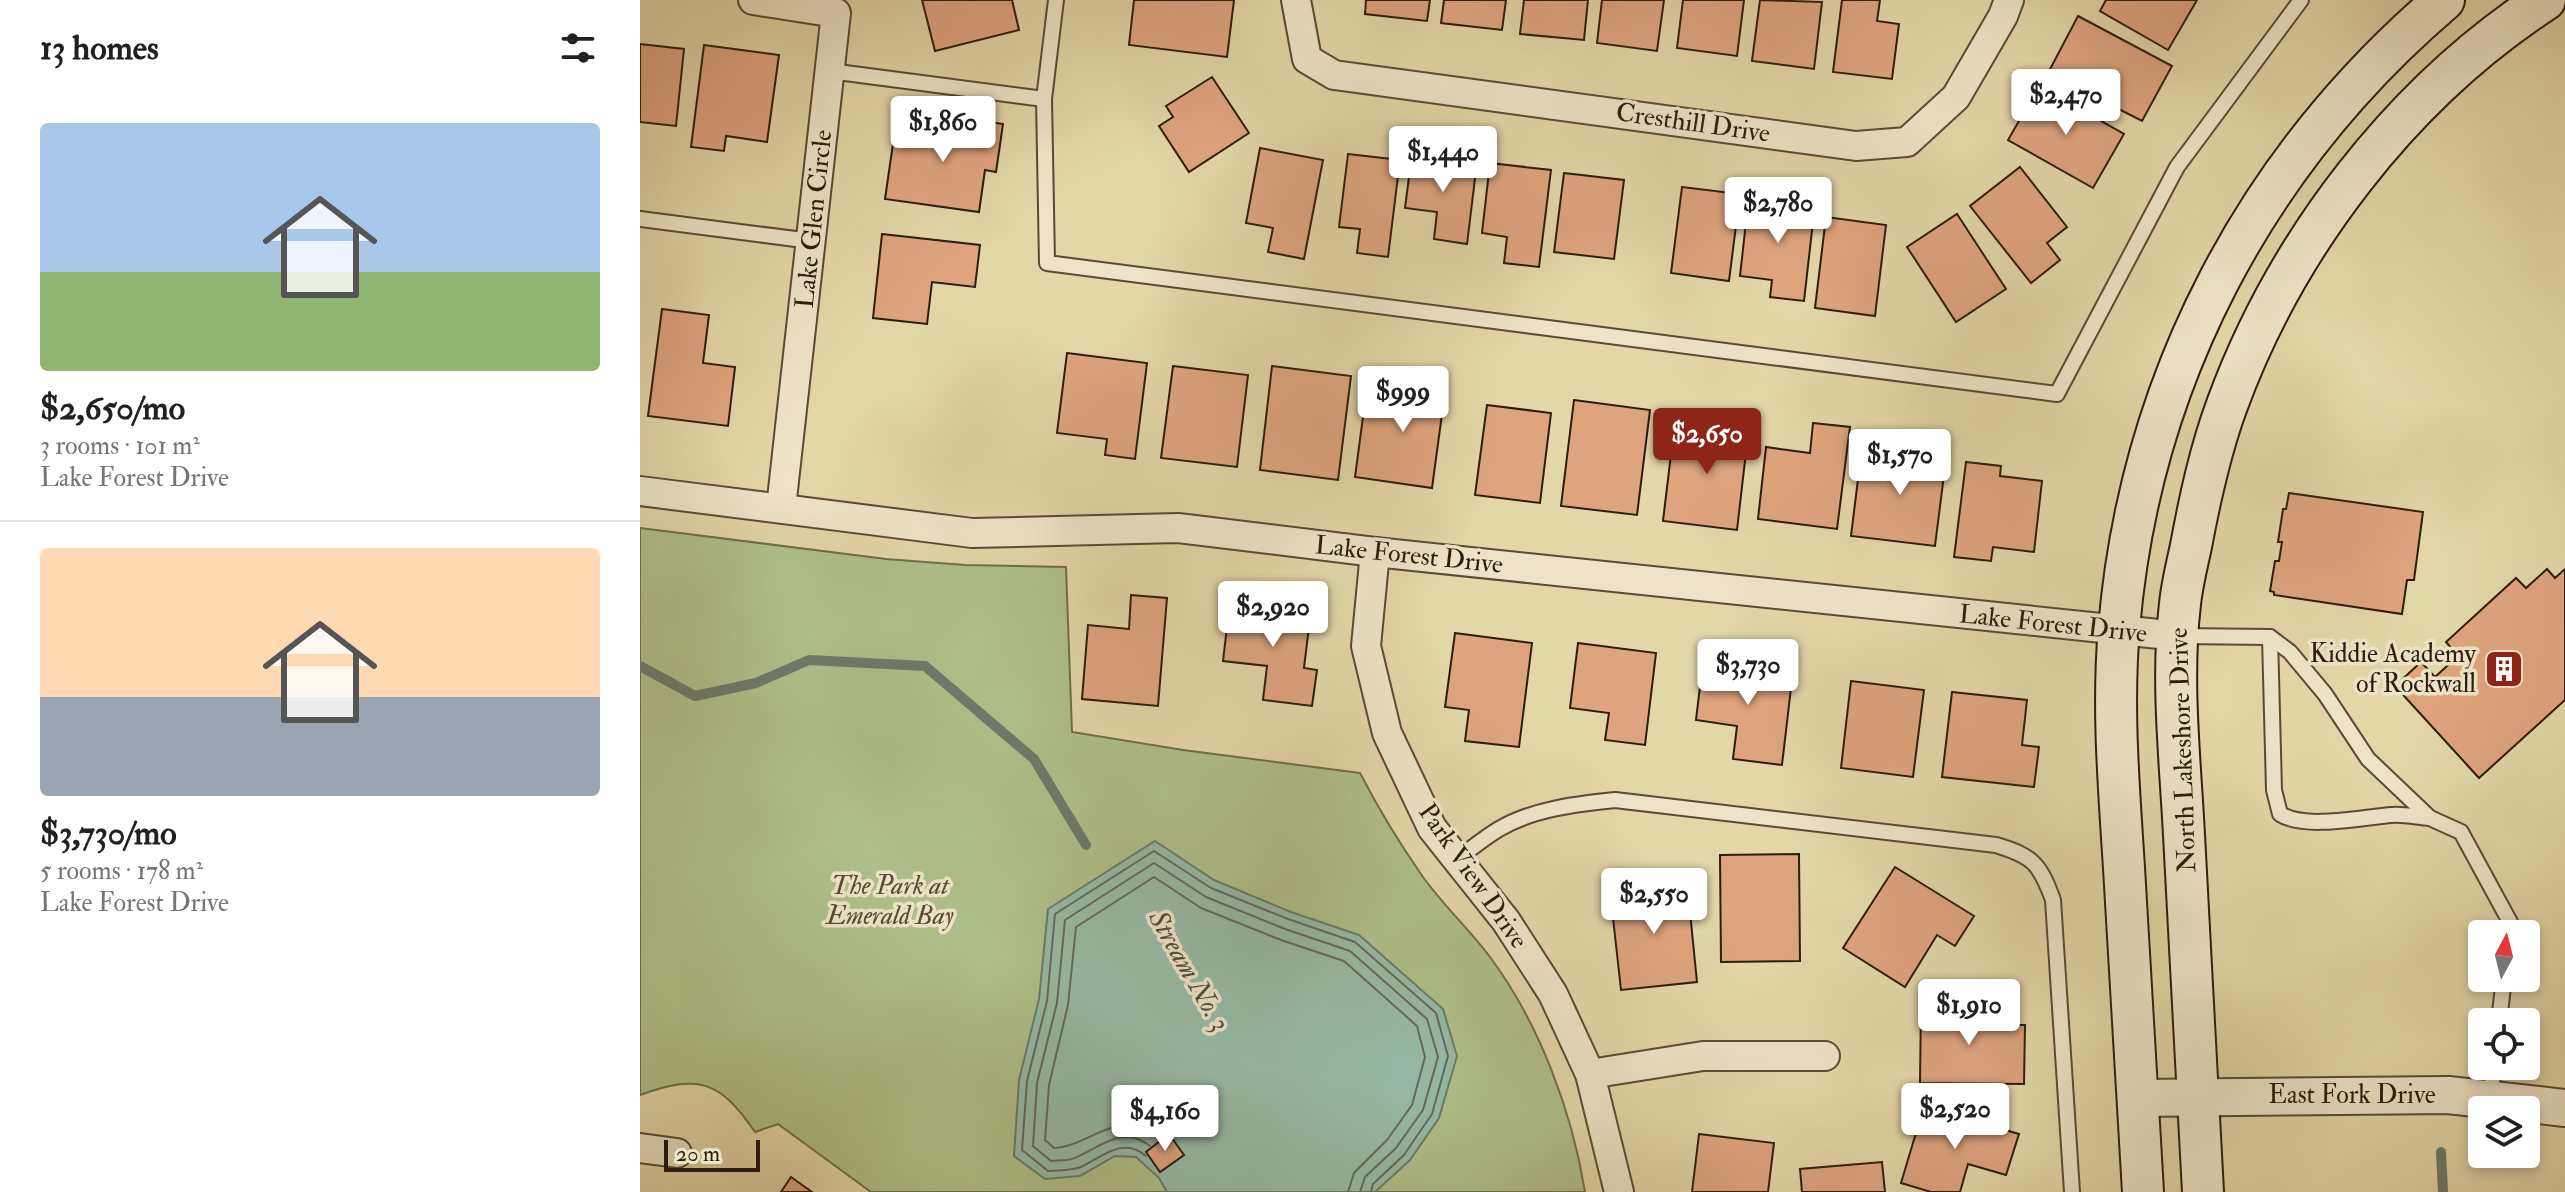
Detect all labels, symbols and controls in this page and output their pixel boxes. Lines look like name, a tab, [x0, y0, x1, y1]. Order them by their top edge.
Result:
icon: filters	[556, 26, 600, 70]
text: 13 homes	[40, 27, 159, 70]
pin: $2,470	[2001, 69, 2131, 137]
text: $2,470	[2029, 79, 2103, 111]
pin: $1,860	[878, 96, 1008, 164]
street label: Cresthill Drive	[1614, 96, 1772, 150]
text: $1,860	[909, 106, 977, 138]
pin: $1,440	[1378, 126, 1508, 194]
street label: Lake Glen Circle	[789, 128, 839, 310]
text: $1,440	[1407, 136, 1479, 168]
icon: home	[248, 175, 392, 319]
pin: $2,780	[1713, 177, 1843, 245]
text: $2,780	[1743, 187, 1813, 219]
pin: $999	[1356, 366, 1450, 434]
text: $999	[1376, 376, 1430, 408]
text: $2,650/mo	[40, 387, 185, 430]
pin: $2,650	[1642, 408, 1772, 476]
text: $2,650	[1671, 418, 1743, 450]
pin: $1,570	[1835, 429, 1965, 497]
text: 3 rooms · 101 m²	[40, 430, 200, 462]
text: $1,570	[1867, 439, 1933, 471]
text: Lake Forest Drive	[40, 462, 229, 494]
street label: Lake Forest Drive	[1313, 529, 1505, 581]
pin: $2,920	[1208, 581, 1338, 649]
text: $2,920	[1236, 591, 1310, 623]
street label: Lake Forest Drive	[1957, 598, 2149, 650]
icon: home	[248, 600, 392, 744]
street label: North Lakeshore Drive	[2163, 627, 2203, 873]
place label: Kiddie Academy of Rockwall	[2310, 638, 2477, 700]
pin: $3,730	[1683, 639, 1813, 707]
building icon: Kiddie Academy of Rockwall	[2483, 648, 2525, 690]
text: $3,730	[1715, 649, 1781, 681]
street label: Park View Drive	[1411, 797, 1535, 955]
text: $3,730/mo	[40, 812, 177, 855]
text: 5 rooms · 178 m²	[40, 855, 203, 887]
pin: $2,550	[1589, 868, 1719, 936]
park label: The Park at Emerald Bay	[824, 870, 954, 932]
text: $2,550	[1619, 878, 1689, 910]
text: Lake Forest Drive	[40, 887, 229, 919]
water label: Stream No. 3	[1140, 903, 1238, 1038]
north arrow	[2468, 920, 2540, 992]
map controls	[2468, 920, 2540, 1168]
pin: $1,910	[1904, 979, 2034, 1047]
text: $1,910	[1936, 989, 2002, 1021]
button: locate	[2468, 1008, 2540, 1080]
street label: East Fork Drive	[2268, 1079, 2436, 1111]
pin: $2,520	[1890, 1083, 2020, 1151]
pin: $4,160	[1100, 1085, 1230, 1153]
text: $2,520	[1919, 1093, 1991, 1125]
text: $4,160	[1129, 1095, 1201, 1127]
button: layers	[2468, 1096, 2540, 1168]
scale bar	[664, 1136, 760, 1172]
text: 20 m	[676, 1140, 720, 1168]

